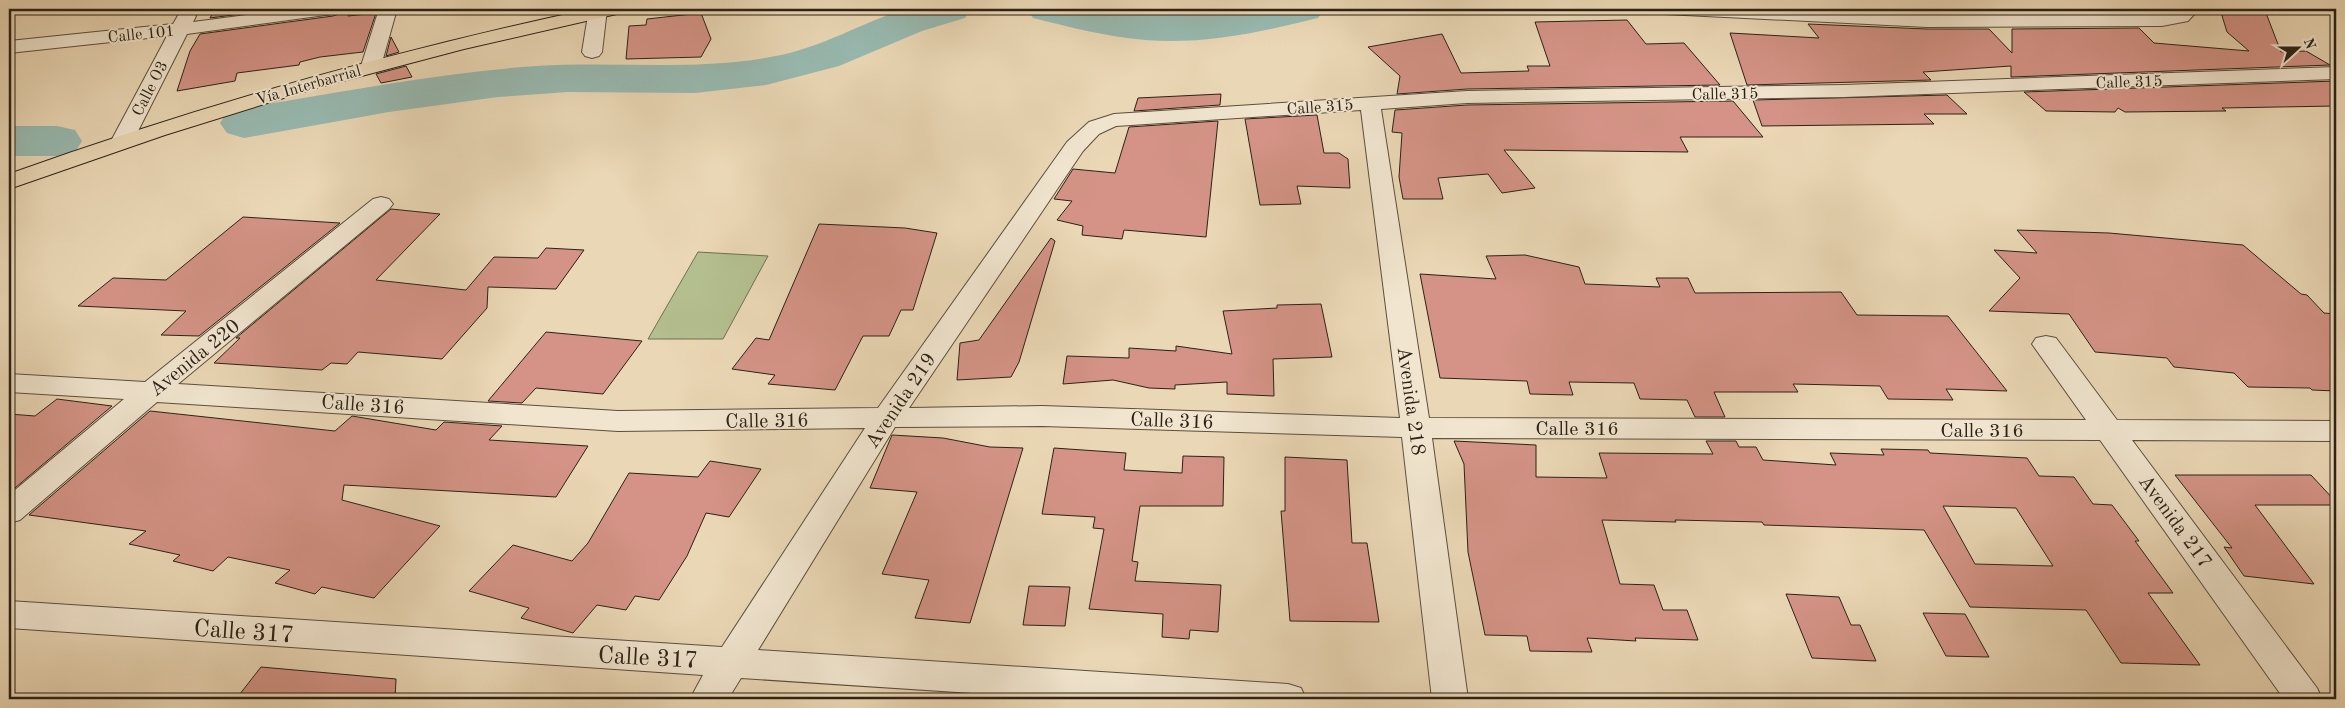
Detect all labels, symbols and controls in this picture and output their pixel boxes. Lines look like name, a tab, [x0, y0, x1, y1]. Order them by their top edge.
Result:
north arrow	[2272, 22, 2322, 72]
street label: Calle 101	[107, 24, 175, 46]
text: N	[2301, 36, 2318, 51]
street label: Calle O3	[130, 59, 171, 119]
street label: Vía Interbarrial	[254, 63, 363, 109]
street label: Calle 315	[2095, 74, 2163, 92]
street label: Calle 315	[1691, 86, 1759, 104]
street label: Calle 315	[1286, 98, 1354, 118]
street label: Avenida 220	[146, 316, 244, 401]
street label: Avenida 218	[1392, 346, 1428, 457]
street label: Avenida 219	[863, 350, 941, 452]
street label: Calle 316	[320, 393, 405, 419]
street label: Calle 316	[725, 411, 809, 433]
street label: Calle 316	[1130, 411, 1214, 433]
street label: Calle 316	[1535, 420, 1619, 440]
street label: Calle 316	[1940, 422, 2024, 442]
street label: Avenida 217	[2134, 472, 2215, 572]
street label: Calle 317	[193, 618, 295, 648]
street label: Calle 317	[597, 644, 699, 674]

